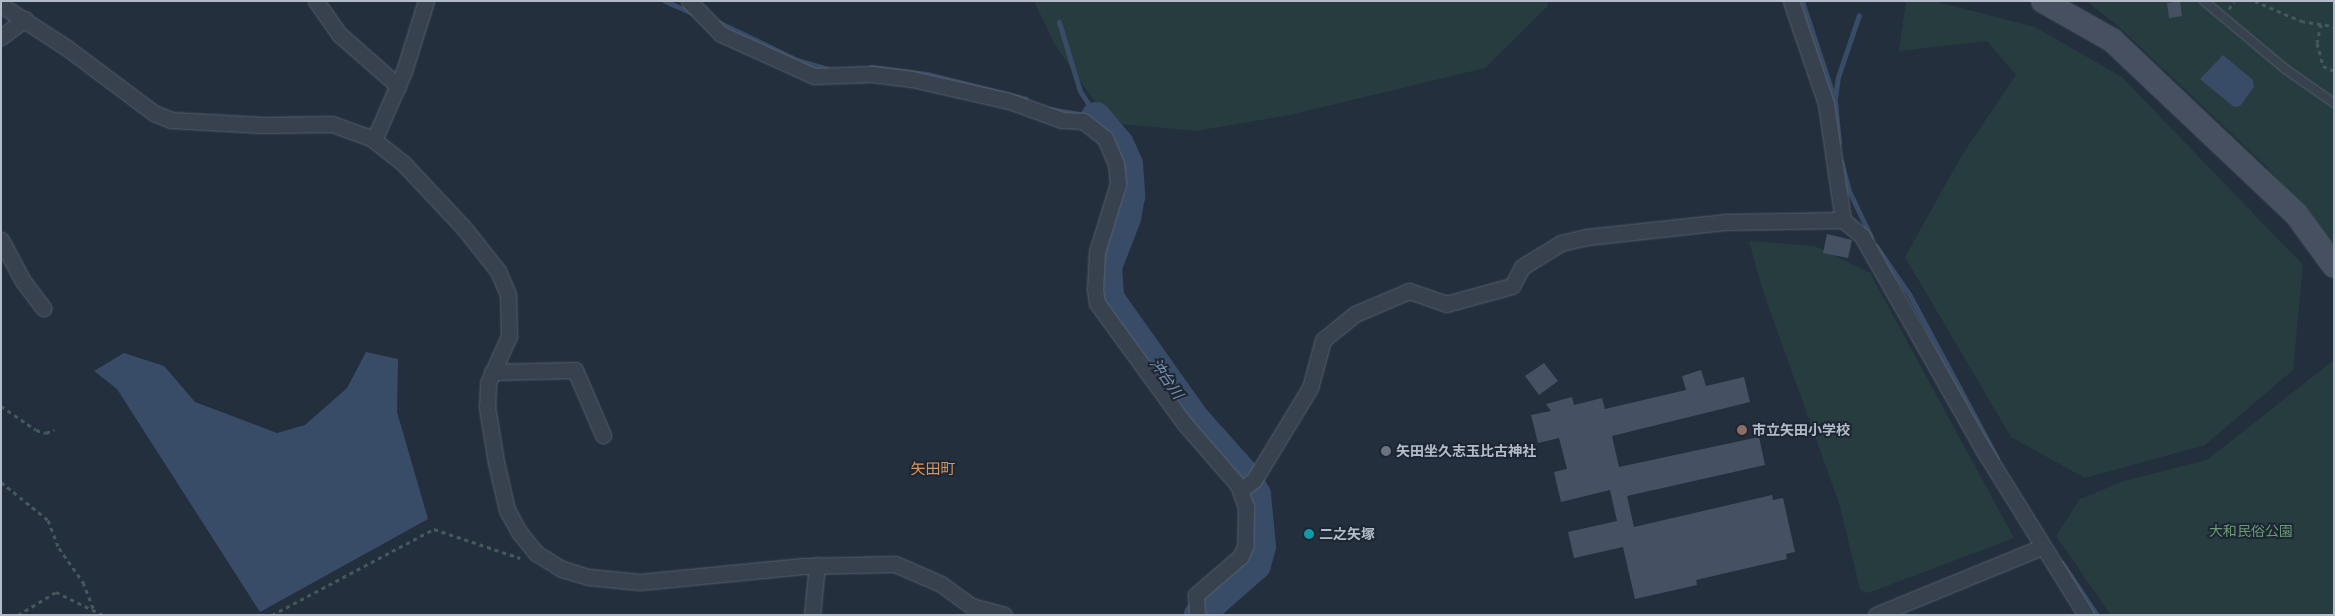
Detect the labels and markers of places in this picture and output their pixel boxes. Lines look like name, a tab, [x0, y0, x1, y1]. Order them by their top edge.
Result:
place label: 市立矢田小学校	[1752, 422, 1850, 438]
marker: 市立矢田小学校	[1736, 424, 1748, 436]
place label: 矢田坐久志玉比古神社	[1396, 443, 1536, 459]
marker: 矢田坐久志玉比古神社	[1380, 445, 1392, 457]
place label: 二之矢塚	[1319, 526, 1375, 542]
marker: 二之矢塚	[1303, 528, 1315, 540]

